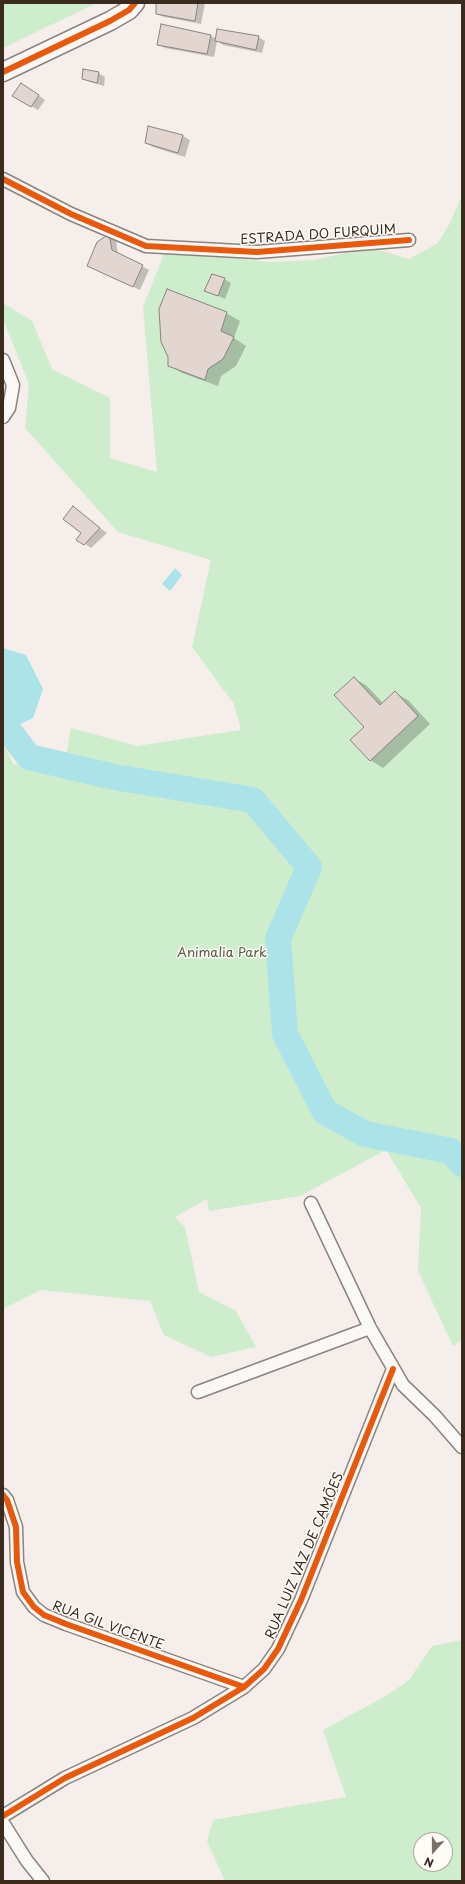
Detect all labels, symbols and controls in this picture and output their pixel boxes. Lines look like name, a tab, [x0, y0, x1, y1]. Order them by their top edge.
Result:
street label: ESTRADA DO FURQUIM	[240, 222, 396, 248]
park label: Animalia Park	[177, 945, 267, 961]
street label: RUA LUIZ VAZ DE CAMÕES	[263, 1470, 347, 1642]
street label: RUA GIL VICENTE	[50, 1599, 166, 1653]
north arrow	[413, 1832, 453, 1872]
text: N	[422, 1853, 436, 1872]

